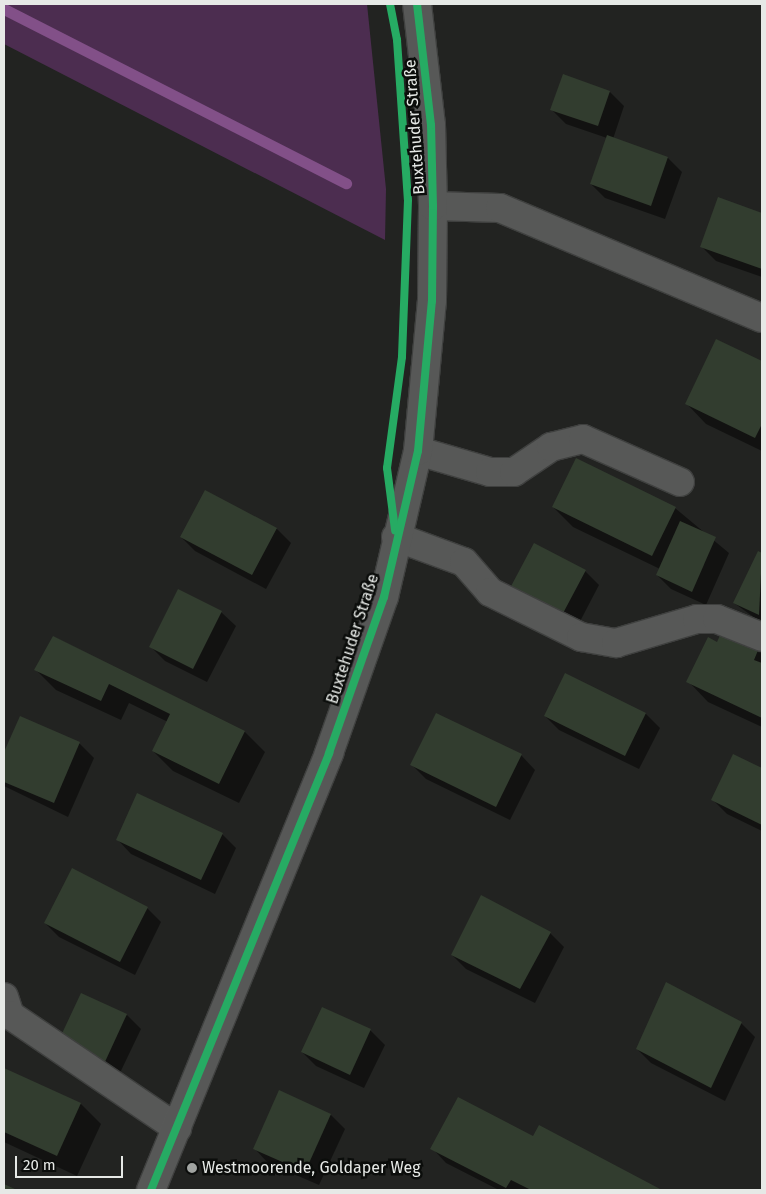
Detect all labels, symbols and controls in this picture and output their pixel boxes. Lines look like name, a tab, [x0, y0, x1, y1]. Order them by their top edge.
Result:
street label: Buxtehuder Straße	[401, 59, 429, 195]
street label: Buxtehuder Straße	[323, 572, 383, 706]
scale bar	[18, 1146, 125, 1178]
text: 20 m	[23, 1156, 56, 1174]
place label: Westmoorende, Goldaper Weg	[202, 1158, 420, 1178]
marker: Westmoorende, Goldaper Weg	[186, 1162, 198, 1174]

